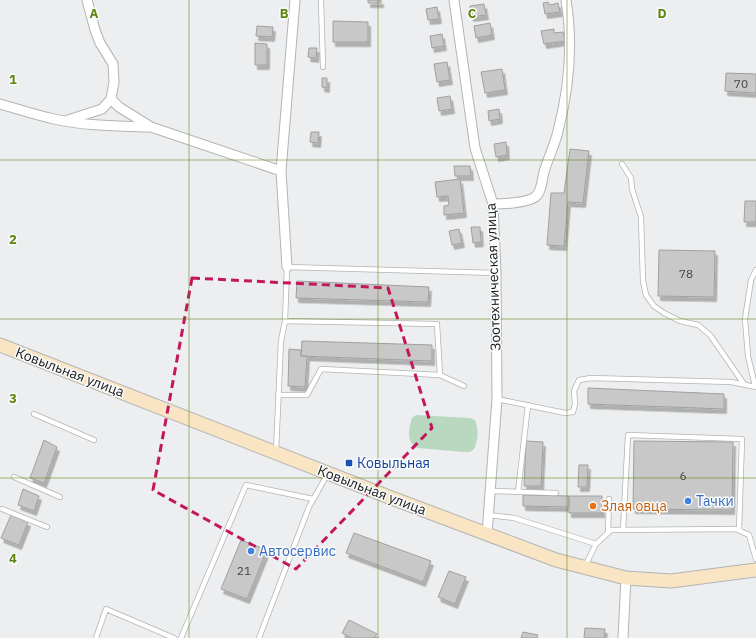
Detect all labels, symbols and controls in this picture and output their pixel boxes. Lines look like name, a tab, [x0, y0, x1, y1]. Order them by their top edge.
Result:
text: A	[90, 5, 99, 22]
text: B	[280, 5, 289, 22]
text: C	[468, 5, 477, 22]
text: D	[657, 5, 667, 22]
text: 1	[9, 71, 17, 88]
house number: 70	[734, 76, 748, 91]
street label: Зоотехническая улица	[481, 202, 505, 351]
text: 2	[9, 231, 17, 248]
house number: 78	[679, 266, 693, 281]
street label: Ковыльная улица	[13, 343, 127, 401]
text: 3	[9, 390, 17, 407]
place label: Ковыльная	[357, 454, 430, 472]
marker: Ковыльная	[344, 458, 354, 468]
street label: Ковыльная улица	[315, 461, 429, 519]
house number: 6	[679, 468, 687, 483]
place label: Тачки	[696, 492, 734, 510]
marker: Тачки	[683, 496, 693, 506]
place label: Злая овца	[601, 497, 668, 515]
marker: Злая овца	[588, 501, 598, 511]
place label: Автосервис	[259, 542, 336, 560]
marker: Автосервис	[246, 546, 256, 556]
text: 4	[9, 550, 17, 567]
house number: 21	[237, 563, 251, 578]

